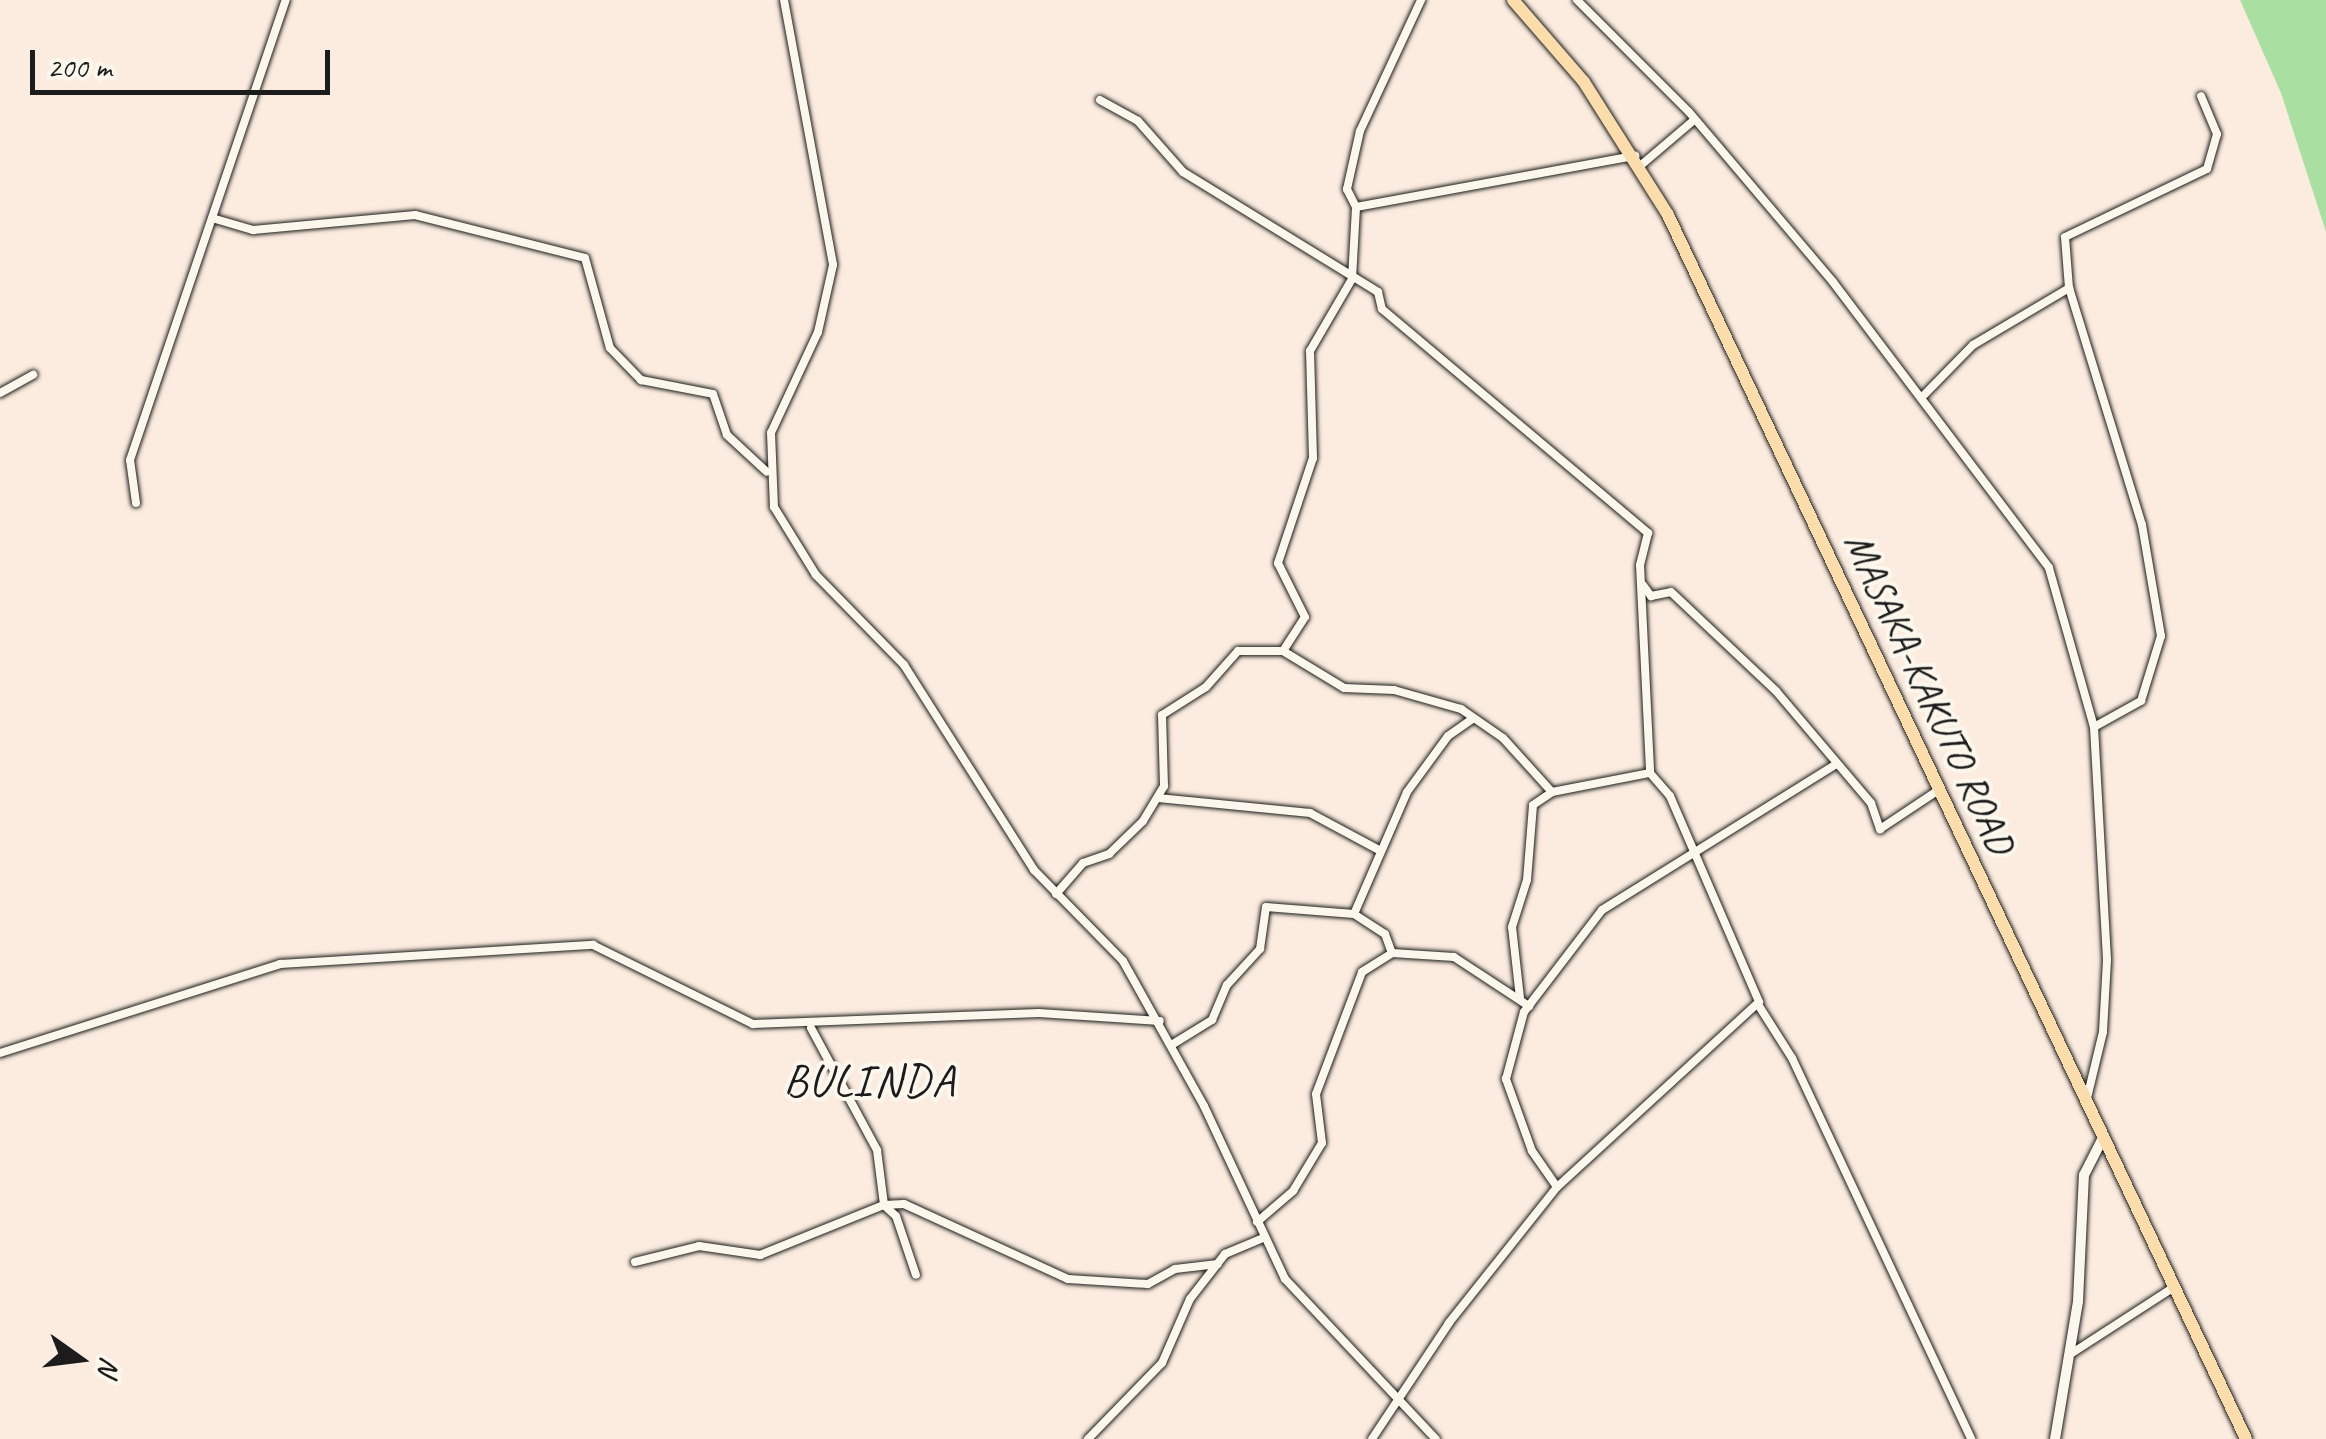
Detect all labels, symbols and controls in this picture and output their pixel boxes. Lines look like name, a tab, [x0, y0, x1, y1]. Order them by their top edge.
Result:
scale bar	[35, 30, 335, 92]
text: 200 m	[47, 48, 112, 86]
street label: MASAKA-KAKUTO ROAD	[1834, 524, 2026, 862]
district label: BULINDA	[784, 1054, 956, 1108]
north arrow	[30, 1309, 130, 1409]
text: N	[91, 1354, 129, 1379]

